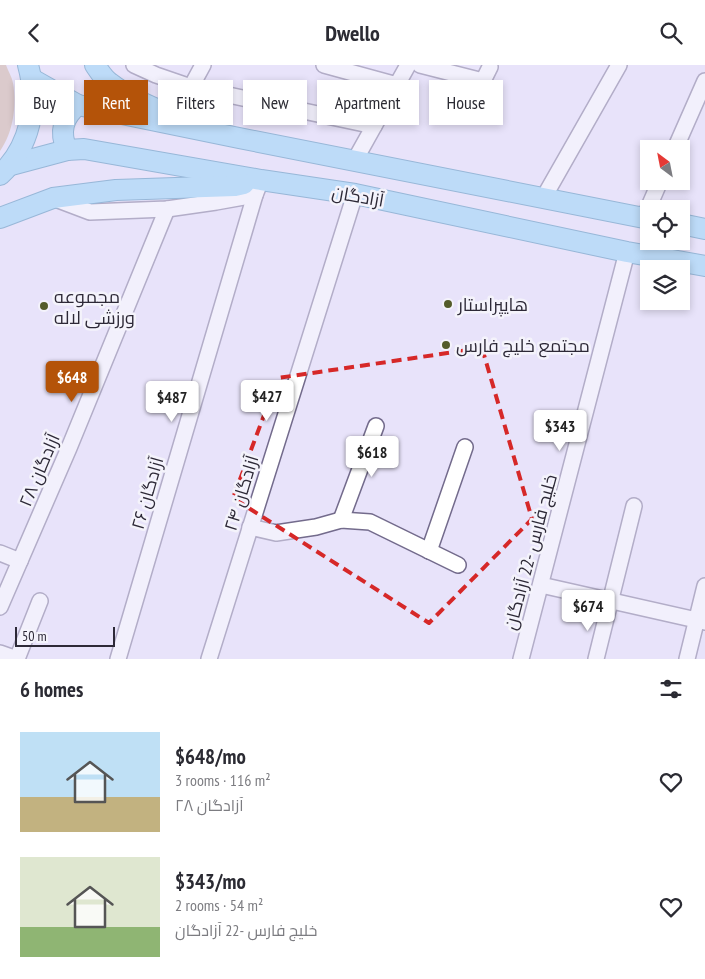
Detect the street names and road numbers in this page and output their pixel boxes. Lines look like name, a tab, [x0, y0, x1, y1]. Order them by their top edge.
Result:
street label: آزادگان	[330, 180, 386, 212]
street label: ۲۸ آزادگان	[13, 430, 65, 510]
street label: ۲۴ آزادگان	[219, 452, 263, 534]
street label: ۲۶ آزادگان	[126, 454, 168, 532]
street label: خلیج فارس -22 آزادگان	[498, 472, 563, 633]

